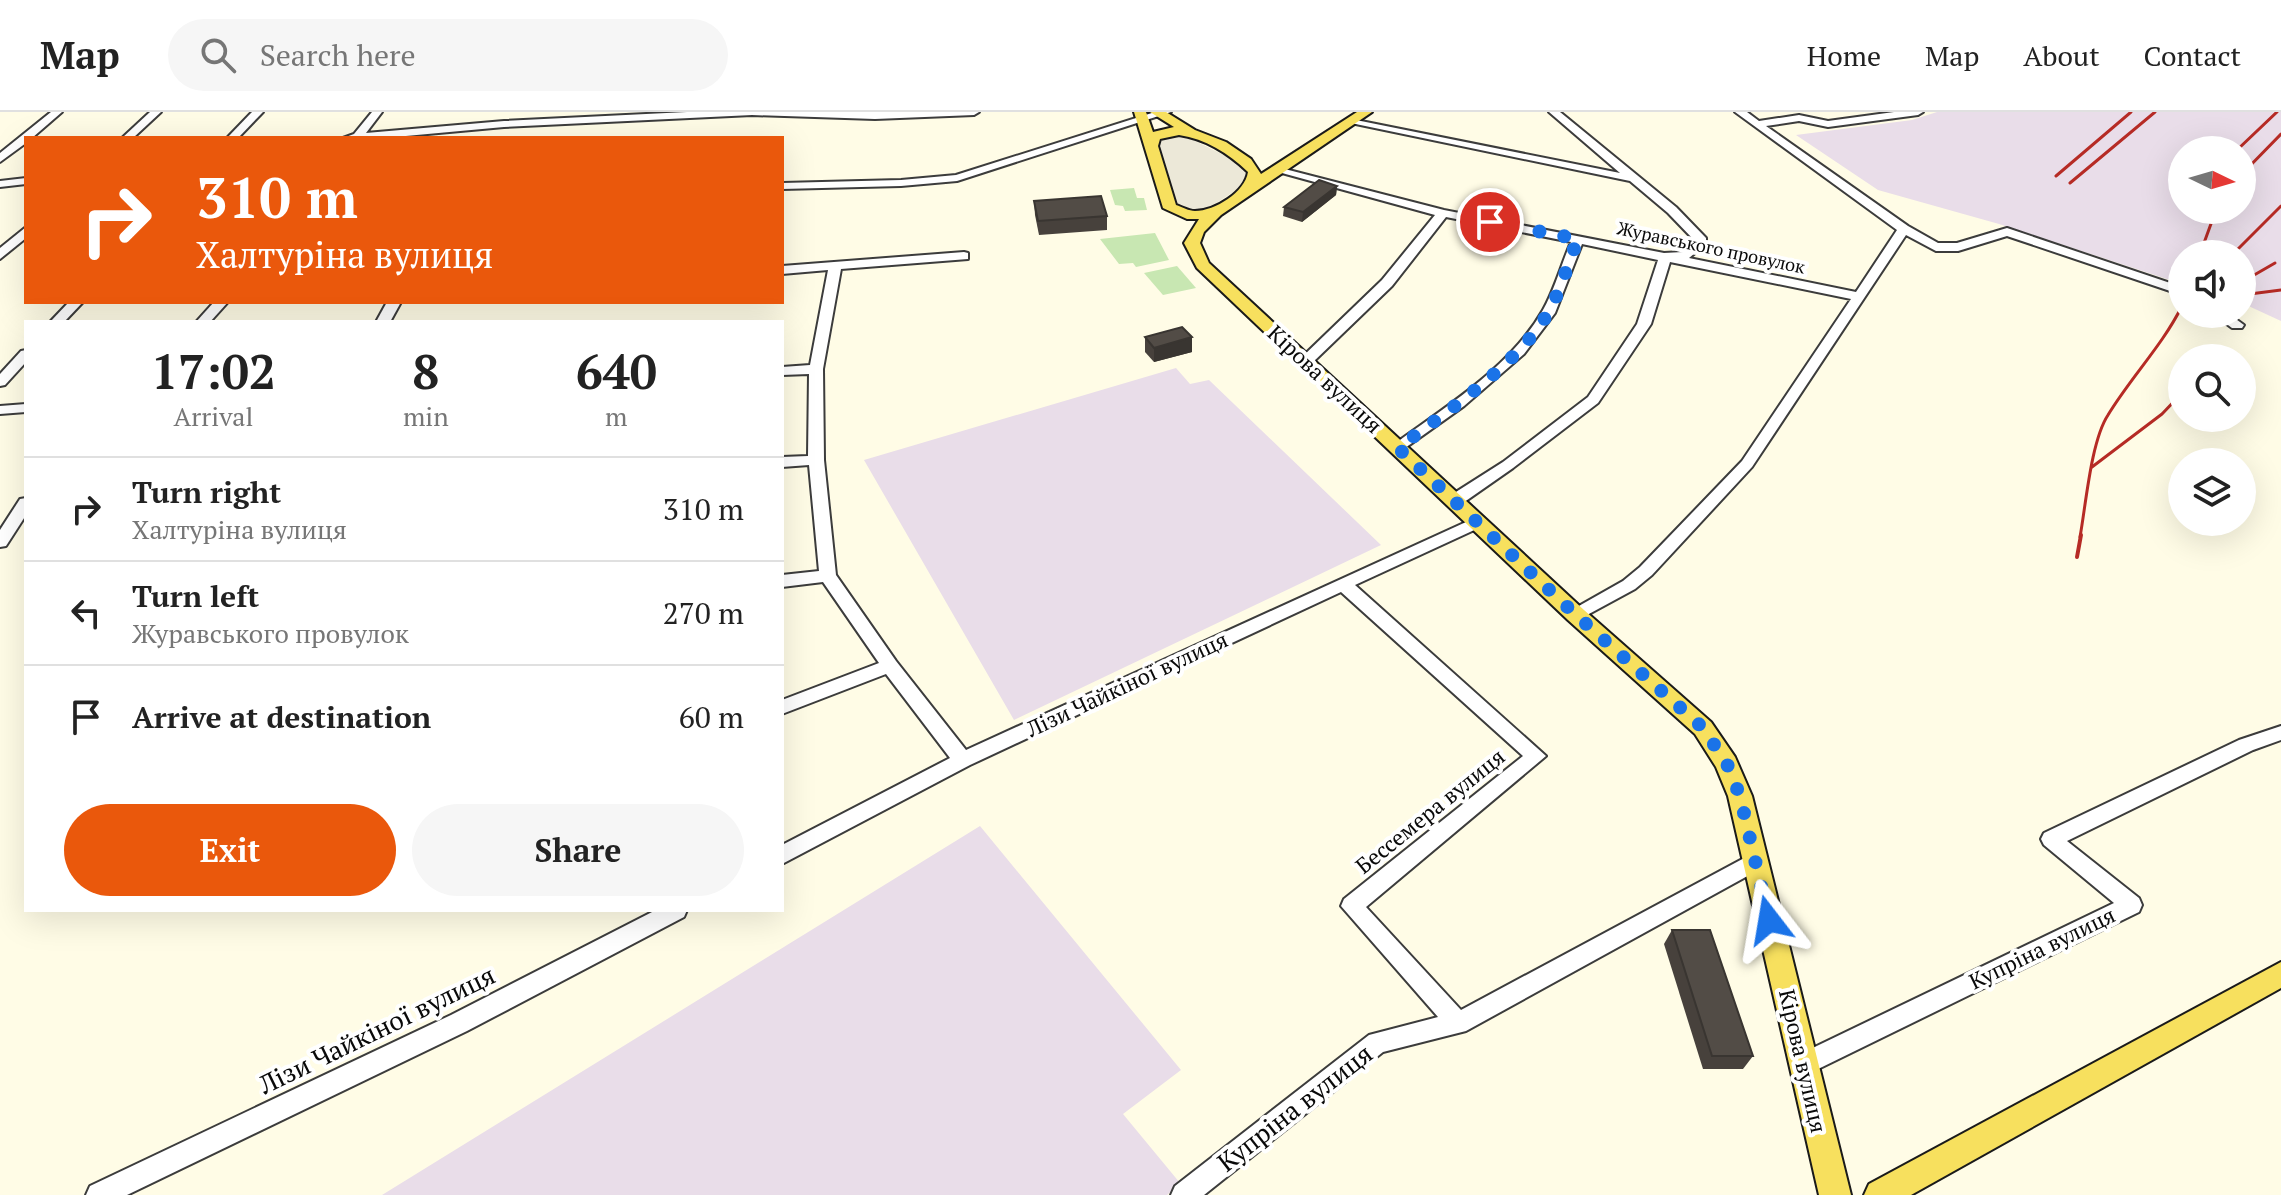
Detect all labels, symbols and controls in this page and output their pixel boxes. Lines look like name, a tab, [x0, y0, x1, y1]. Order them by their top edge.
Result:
search box	[168, 19, 728, 91]
text: Map	[40, 30, 120, 80]
icon: search	[196, 33, 240, 77]
text: Search here	[260, 35, 416, 75]
text: Home	[1807, 37, 1881, 74]
text: Map	[1925, 37, 1979, 74]
text: About	[2023, 37, 2100, 74]
text: Contact	[2144, 37, 2241, 74]
north arrow	[2168, 136, 2256, 224]
map controls	[2168, 136, 2256, 536]
text: 310 m	[196, 160, 358, 234]
icon: right	[64, 168, 168, 272]
pin	[1456, 188, 1524, 256]
icon: arrive	[1468, 200, 1512, 244]
street label: Журавського провулок	[1615, 215, 1808, 279]
text: Халтуріна вулиця	[196, 231, 493, 278]
button: sound	[2168, 240, 2256, 328]
street label: Кірова вулиця	[1262, 318, 1389, 439]
text: 17:02	[151, 339, 276, 403]
text: 8	[412, 339, 439, 403]
text: 640	[576, 339, 657, 403]
button: search	[2168, 344, 2256, 432]
text: Arrival	[174, 399, 253, 433]
text: min	[403, 399, 449, 433]
text: m	[605, 399, 628, 433]
button: layers	[2168, 448, 2256, 536]
text: Turn right	[132, 472, 281, 512]
icon: right	[64, 487, 108, 531]
text: 310 m	[663, 489, 744, 529]
text: Халтуріна вулиця	[132, 512, 347, 546]
text: Turn left	[132, 576, 259, 616]
icon: left	[64, 591, 108, 635]
text: 270 m	[663, 593, 744, 633]
text: Журавського провулок	[132, 616, 409, 650]
street label: Лізи Чайкіної вулиця	[1021, 624, 1232, 743]
icon: arrive	[64, 695, 108, 739]
text: Arrive at destination	[132, 697, 431, 737]
text: 60 m	[679, 697, 744, 737]
street label: Бессемера вулиця	[1349, 741, 1510, 880]
button: Exit	[64, 804, 396, 896]
button: Share	[412, 804, 744, 896]
position arrow	[1727, 878, 1811, 962]
street label: Купріна вулиця	[1964, 900, 2120, 995]
street label: Лізи Чайкіної вулиця	[252, 957, 500, 1101]
street label: Кірова вулиця	[1773, 986, 1834, 1135]
street label: Купріна вулиця	[1210, 1036, 1379, 1179]

